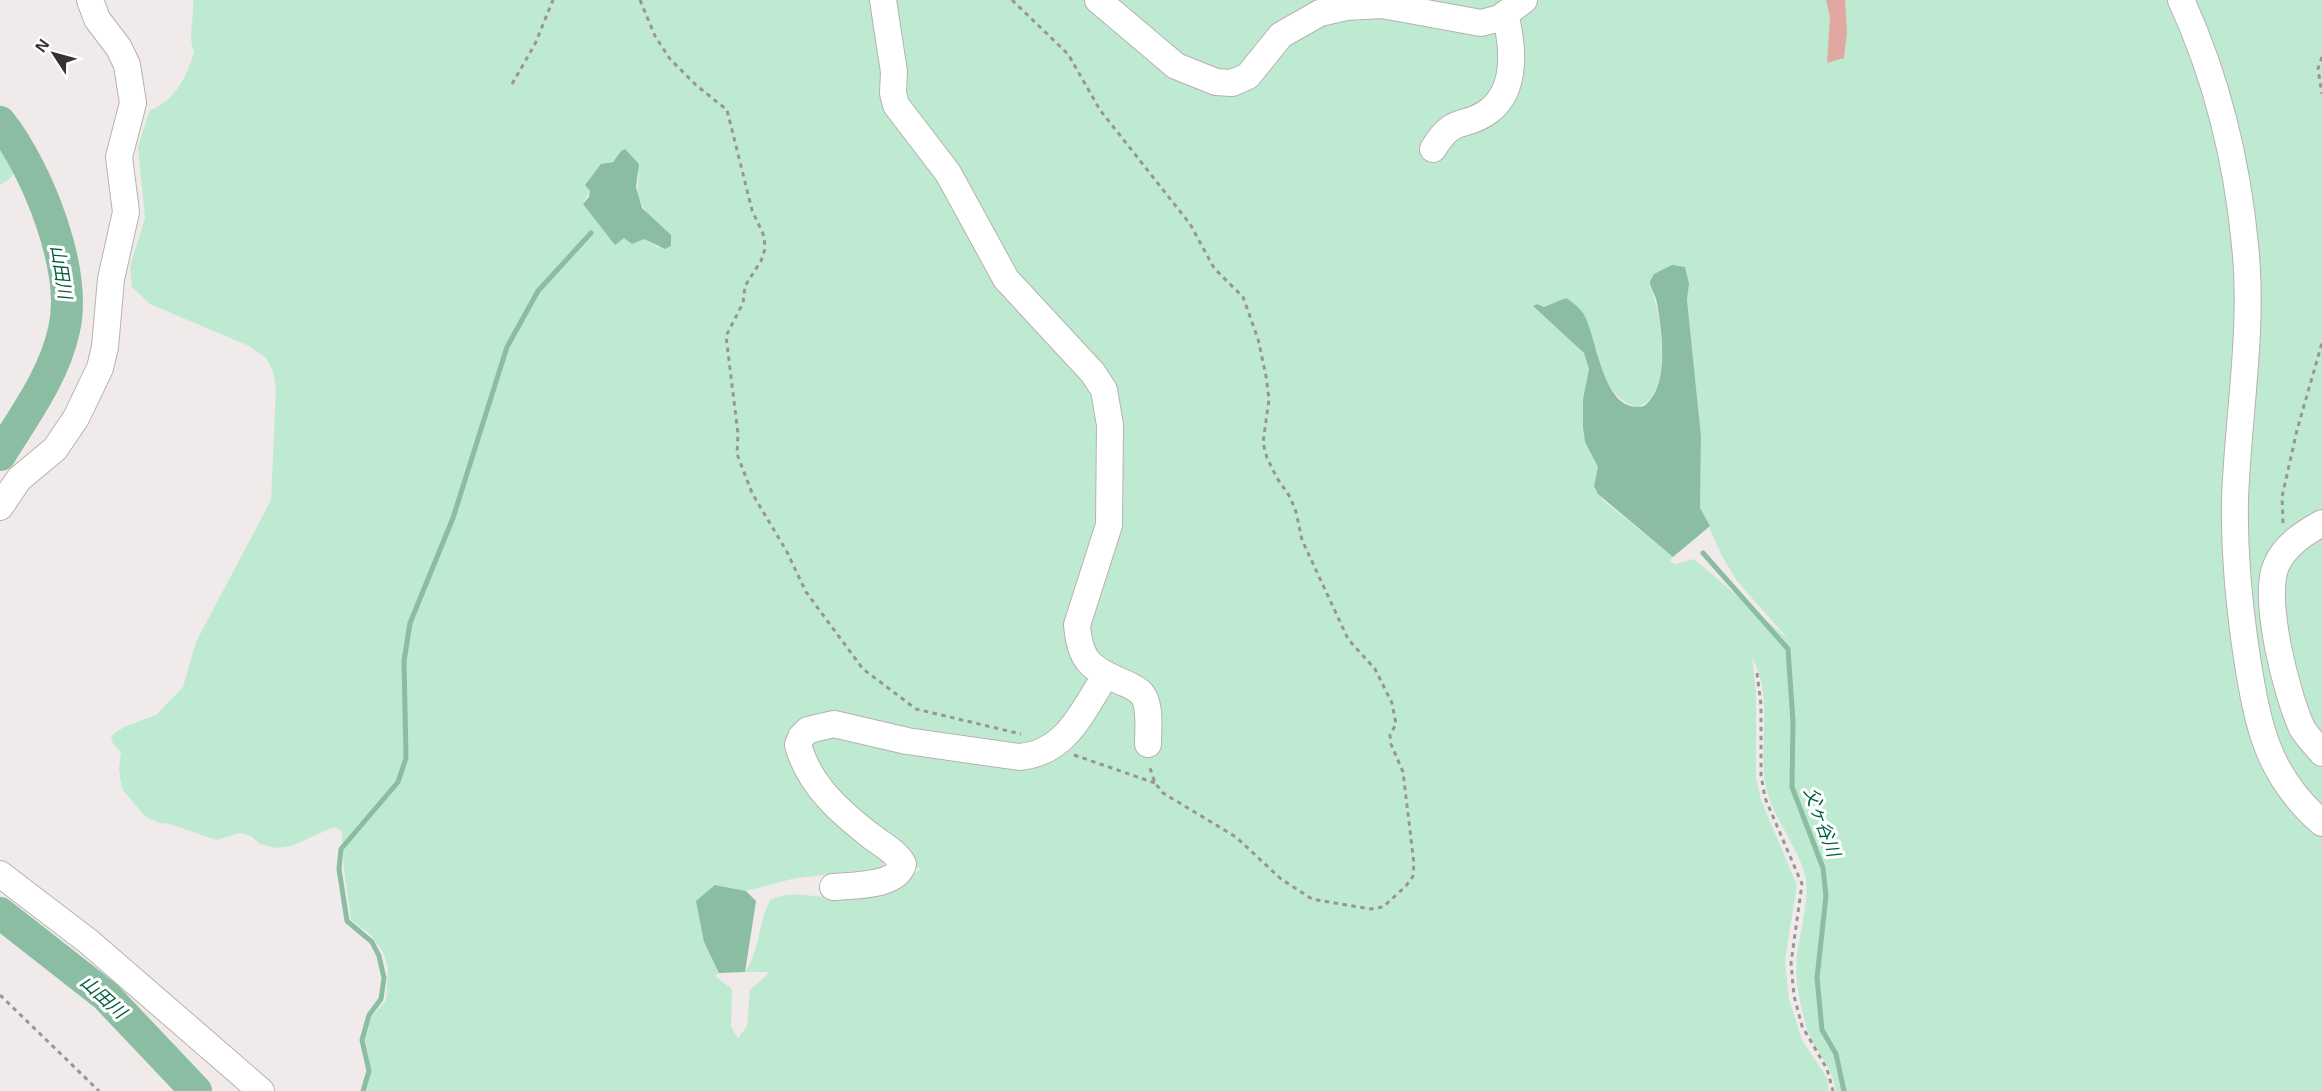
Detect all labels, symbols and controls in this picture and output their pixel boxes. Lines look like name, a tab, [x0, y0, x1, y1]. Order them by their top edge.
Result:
north arrow	[24, 24, 84, 84]
text: N	[32, 36, 53, 55]
water label: 山田川	[47, 244, 75, 302]
water label: 父ヶ谷川	[1800, 785, 1844, 861]
water label: 山田川	[76, 972, 131, 1024]

